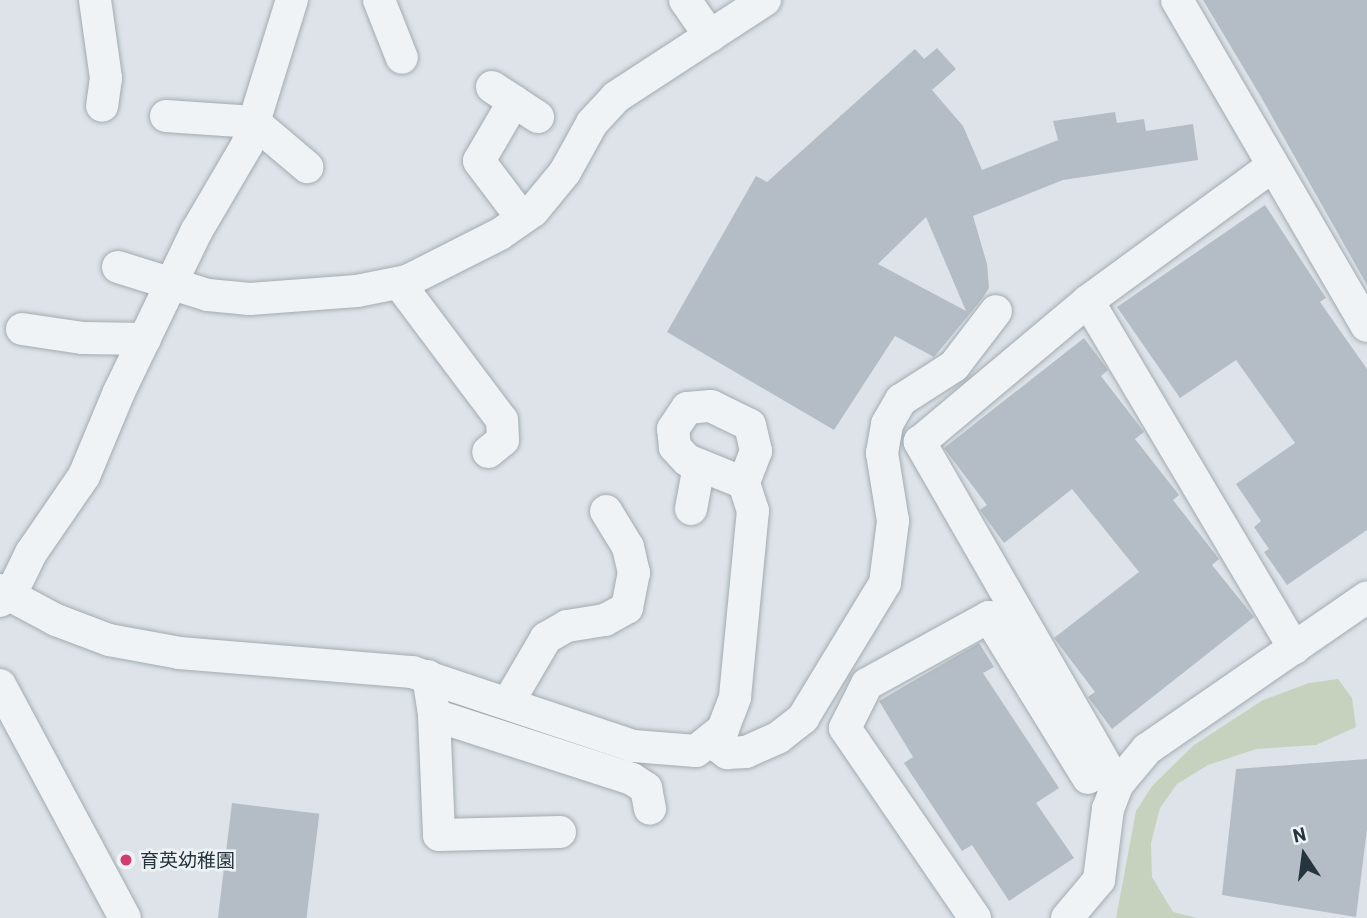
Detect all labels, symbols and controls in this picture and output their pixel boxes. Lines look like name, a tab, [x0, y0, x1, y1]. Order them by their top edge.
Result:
north arrow	[1269, 820, 1339, 890]
text: N	[1290, 821, 1308, 847]
place label: 育英幼稚園	[140, 849, 235, 871]
marker: 育英幼稚園	[118, 852, 134, 868]

